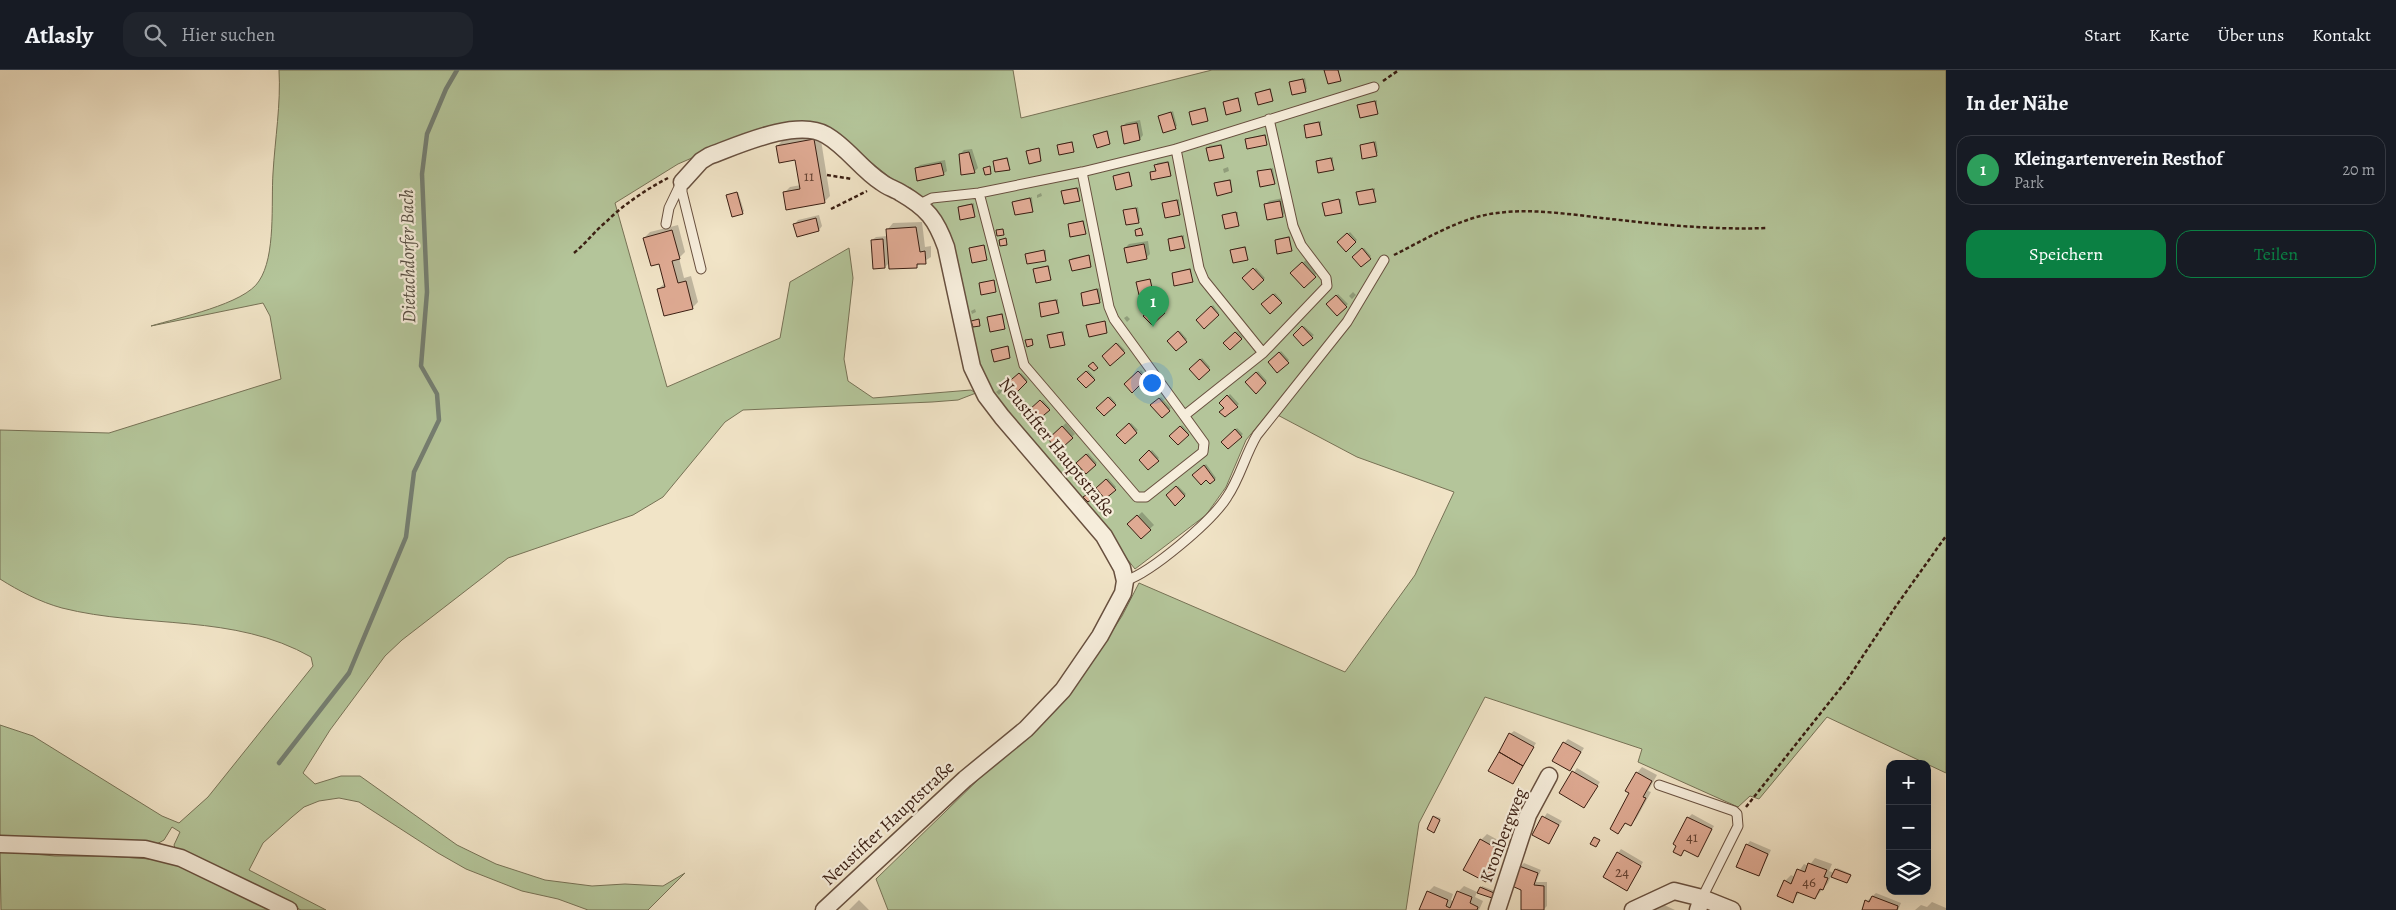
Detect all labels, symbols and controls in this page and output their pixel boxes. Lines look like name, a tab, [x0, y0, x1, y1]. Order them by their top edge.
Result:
search box	[123, 12, 473, 57]
text: Atlasly	[25, 19, 93, 51]
icon: search	[141, 21, 169, 49]
text: Hier suchen	[181, 22, 275, 48]
text: Start	[2084, 23, 2121, 47]
text: Karte	[2149, 23, 2189, 47]
text: Über uns	[2217, 23, 2284, 47]
text: Kontakt	[2312, 23, 2371, 47]
text: In der Nähe	[1966, 89, 2068, 117]
text: Kleingartenverein Resthof	[2014, 146, 2223, 172]
text: 1	[1980, 159, 1986, 181]
text: 20 m	[2342, 159, 2375, 181]
house number: 11	[804, 166, 814, 186]
text: Park	[2014, 172, 2044, 194]
water label: Dietachdorfer Bach	[394, 189, 422, 323]
button: Speichern	[1966, 230, 2166, 278]
button: Teilen	[2176, 230, 2376, 278]
pin: 1	[1137, 286, 1169, 327]
your location	[1139, 370, 1165, 396]
street label: Neustifter Hauptstraße	[993, 372, 1121, 522]
street label: Neustifter Hauptstraße	[817, 755, 959, 891]
map controls	[1886, 760, 1931, 895]
button: +	[1886, 760, 1931, 805]
street label: Kronbergweg	[1474, 784, 1532, 886]
button: −	[1886, 805, 1931, 850]
house number: 41	[1686, 827, 1698, 847]
button: layers	[1886, 850, 1931, 895]
house number: 24	[1615, 862, 1629, 882]
house number: 46	[1802, 872, 1816, 892]

